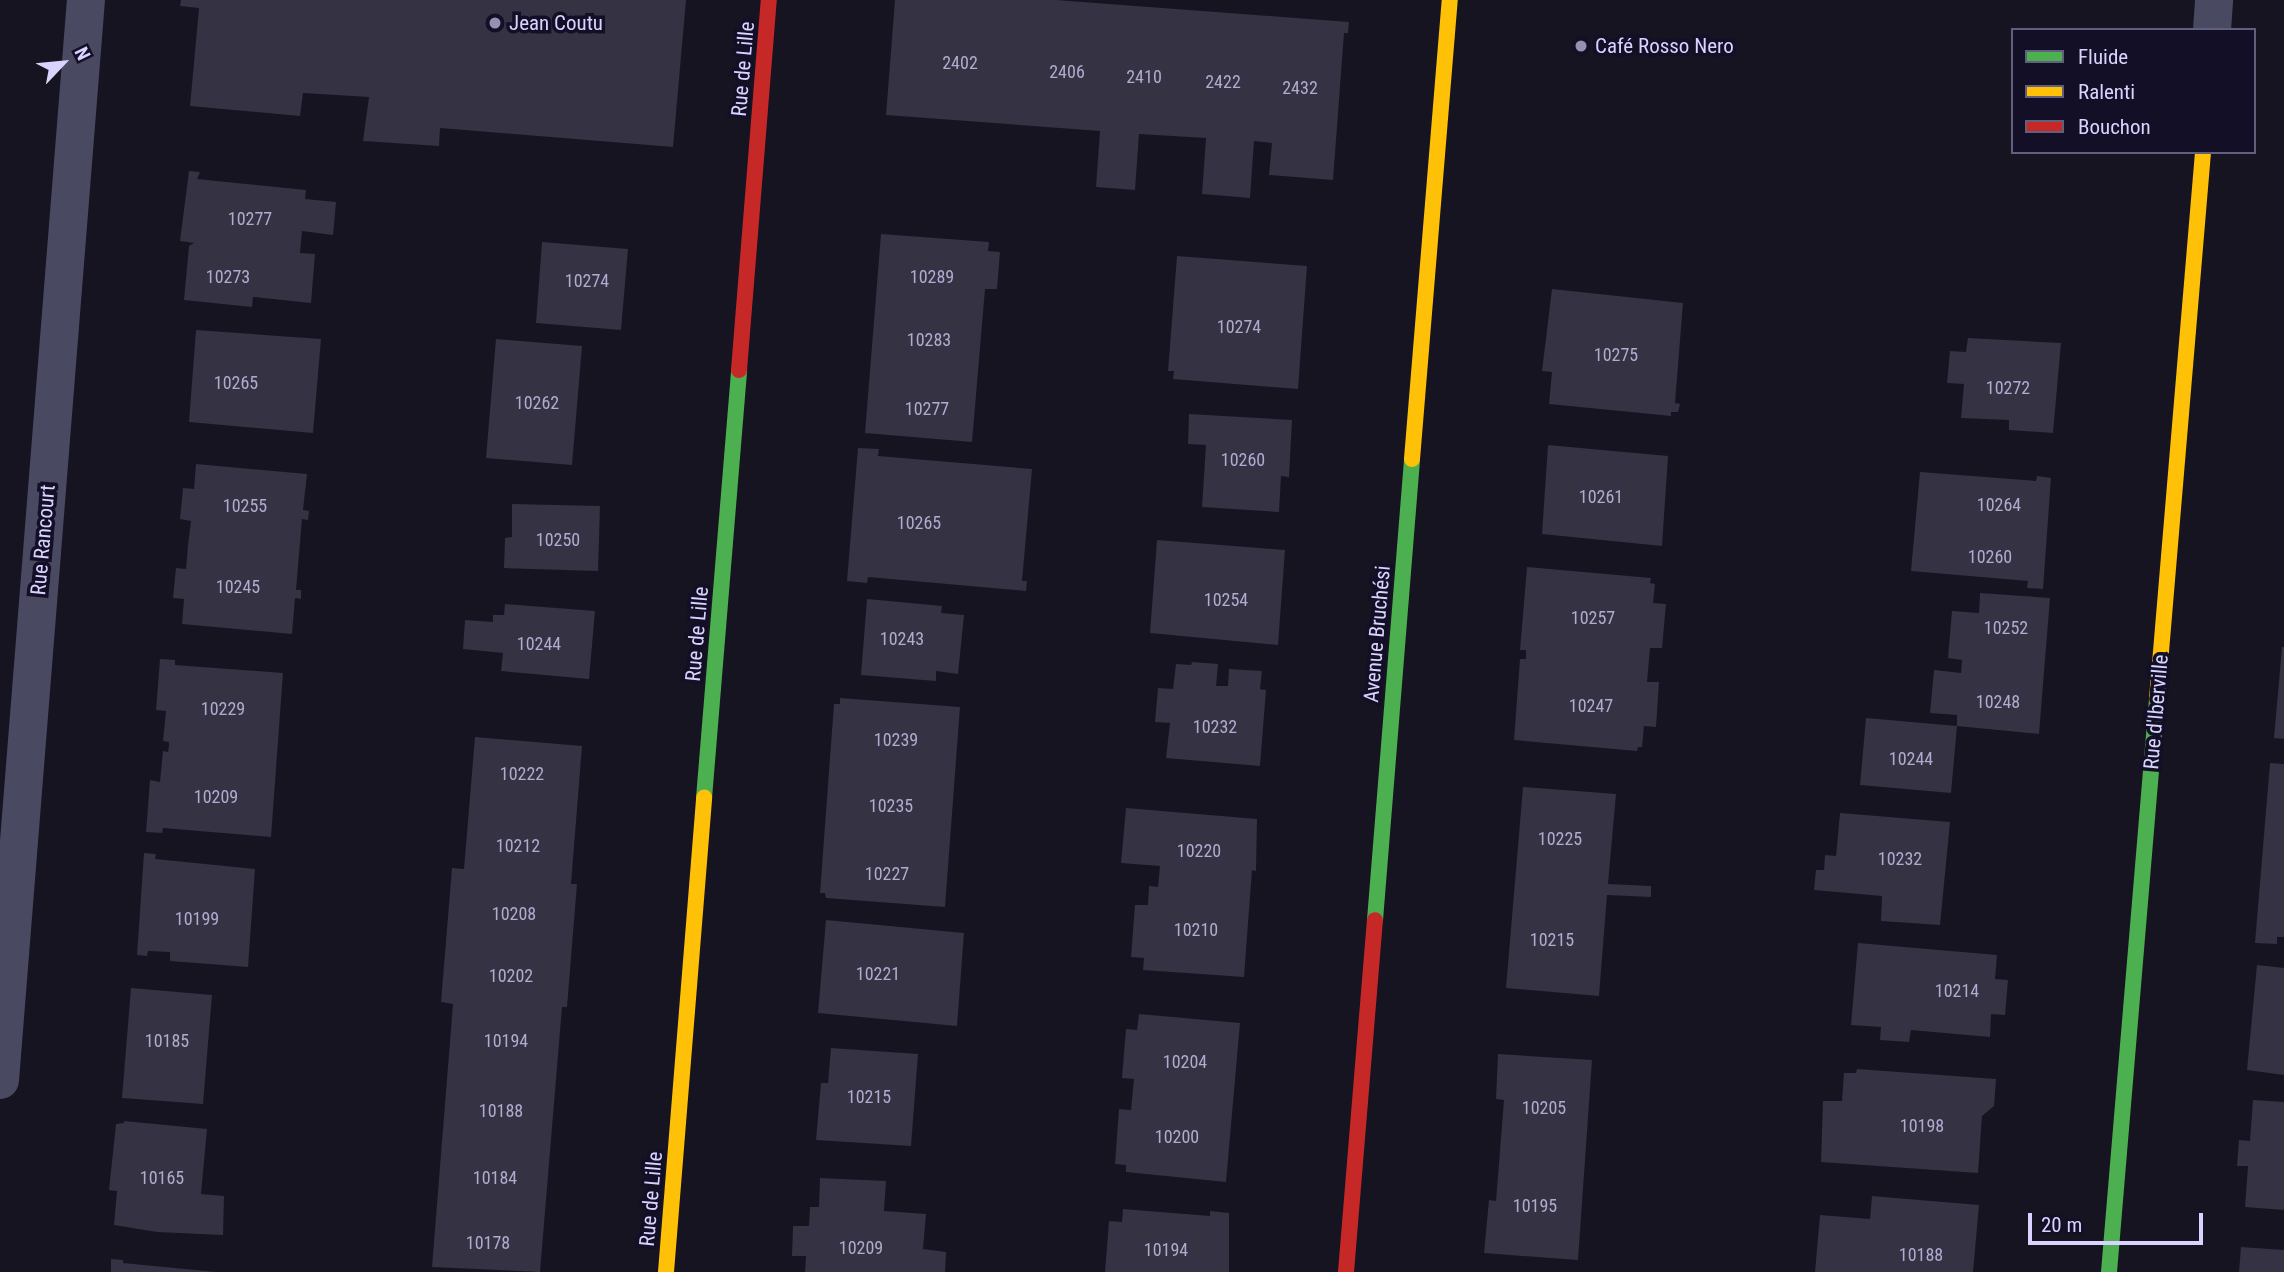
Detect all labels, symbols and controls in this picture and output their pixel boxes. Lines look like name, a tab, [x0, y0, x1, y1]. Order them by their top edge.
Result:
place label: Jean Coutu	[509, 10, 603, 36]
marker: Jean Coutu	[487, 15, 503, 31]
street label: Rue de Lille	[726, 20, 760, 118]
north arrow	[28, 28, 98, 98]
legend	[2011, 28, 2256, 154]
place label: Café Rosso Nero	[1595, 33, 1734, 59]
marker: Café Rosso Nero	[1573, 38, 1589, 54]
text: N	[69, 43, 95, 64]
text: Fluide	[2078, 45, 2128, 69]
house number: 2402	[942, 52, 978, 74]
house number: 2406	[1049, 61, 1085, 83]
house number: 2410	[1126, 66, 1162, 88]
house number: 2422	[1205, 71, 1241, 93]
house number: 2432	[1282, 77, 1318, 99]
text: Ralenti	[2078, 80, 2135, 104]
text: Bouchon	[2078, 115, 2151, 139]
house number: 10277	[228, 208, 272, 230]
house number: 10273	[206, 266, 250, 288]
house number: 10289	[910, 266, 954, 288]
house number: 10274	[565, 270, 609, 292]
house number: 10274	[1217, 316, 1261, 338]
house number: 10283	[907, 329, 951, 351]
house number: 10275	[1594, 344, 1638, 366]
house number: 10265	[214, 372, 258, 394]
house number: 10272	[1986, 377, 2030, 399]
house number: 10262	[515, 392, 559, 414]
house number: 10277	[905, 398, 949, 420]
house number: 10260	[1221, 449, 1265, 471]
street label: Rue Rancourt	[26, 484, 60, 596]
house number: 10261	[1579, 486, 1623, 508]
house number: 10264	[1977, 494, 2021, 516]
house number: 10255	[223, 495, 267, 517]
house number: 10265	[897, 512, 941, 534]
house number: 10250	[536, 529, 580, 551]
house number: 10260	[1968, 546, 2012, 568]
street label: Avenue Bruchési	[1358, 564, 1396, 704]
house number: 10245	[216, 576, 260, 598]
street label: Rue de Lille	[680, 585, 714, 683]
house number: 10254	[1204, 589, 1248, 611]
house number: 10257	[1571, 607, 1615, 629]
house number: 10252	[1984, 617, 2028, 639]
house number: 10243	[880, 628, 924, 650]
house number: 10244	[517, 633, 561, 655]
street label: Rue d'Iberville	[2138, 653, 2174, 771]
house number: 10248	[1976, 691, 2020, 713]
house number: 10247	[1569, 695, 1613, 717]
house number: 10229	[201, 698, 245, 720]
house number: 10232	[1193, 716, 1237, 738]
house number: 10239	[874, 729, 918, 751]
house number: 10244	[1889, 748, 1933, 770]
house number: 10222	[500, 763, 544, 785]
house number: 10209	[194, 786, 238, 808]
house number: 10235	[869, 795, 913, 817]
house number: 10225	[1538, 828, 1582, 850]
house number: 10212	[496, 835, 540, 857]
house number: 10220	[1177, 840, 1221, 862]
house number: 10232	[1878, 848, 1922, 870]
house number: 10227	[865, 863, 909, 885]
house number: 10208	[492, 903, 536, 925]
house number: 10199	[175, 908, 219, 930]
house number: 10210	[1174, 919, 1218, 941]
house number: 10215	[1530, 929, 1574, 951]
house number: 10221	[856, 963, 900, 985]
house number: 10202	[489, 965, 533, 987]
house number: 10214	[1935, 980, 1979, 1002]
house number: 10185	[145, 1030, 189, 1052]
house number: 10194	[484, 1030, 528, 1052]
house number: 10204	[1163, 1051, 1207, 1073]
house number: 10215	[847, 1086, 891, 1108]
house number: 10205	[1522, 1097, 1566, 1119]
house number: 10188	[479, 1100, 523, 1122]
house number: 10198	[1900, 1115, 1944, 1137]
house number: 10200	[1155, 1126, 1199, 1148]
street label: Rue de Lille	[634, 1150, 668, 1248]
house number: 10165	[140, 1167, 184, 1189]
house number: 10184	[473, 1167, 517, 1189]
house number: 10195	[1513, 1195, 1557, 1217]
scale bar	[2032, 1198, 2207, 1242]
text: 20 m	[2041, 1213, 2082, 1237]
house number: 10178	[466, 1232, 510, 1254]
house number: 10209	[839, 1237, 883, 1259]
house number: 10194	[1144, 1239, 1188, 1261]
house number: 10188	[1899, 1244, 1943, 1266]

